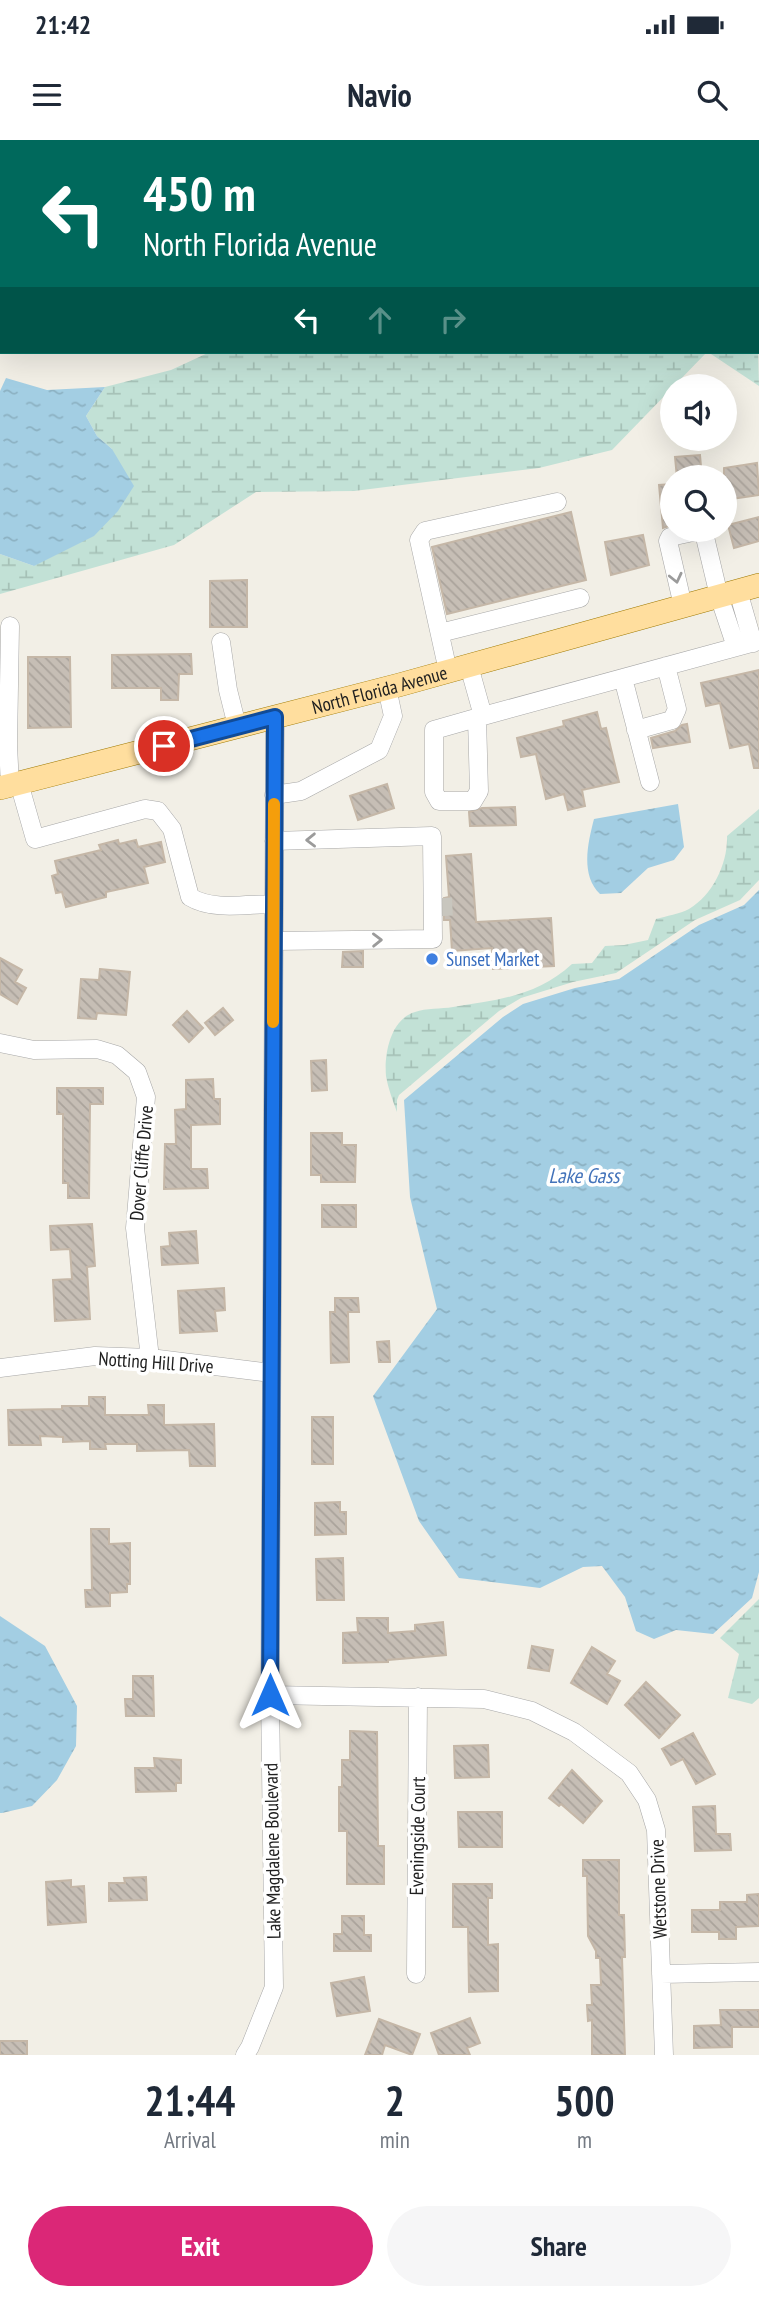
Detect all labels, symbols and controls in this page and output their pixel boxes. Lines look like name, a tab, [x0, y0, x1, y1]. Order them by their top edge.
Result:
text: 21:42	[35, 8, 91, 41]
text: Navio	[347, 74, 412, 116]
icon: menu	[28, 76, 66, 114]
icon: search	[693, 76, 731, 114]
text: 450 m	[143, 161, 256, 225]
icon: left	[28, 168, 119, 259]
text: North Florida Avenue	[143, 223, 377, 265]
icon: left	[288, 301, 326, 339]
icon: ahead	[361, 301, 399, 339]
icon: right	[434, 301, 472, 339]
map controls	[660, 374, 737, 542]
button: sound	[660, 374, 737, 451]
button: search	[660, 465, 737, 542]
one-way arrow	[668, 572, 683, 584]
street label: North Florida Avenue	[309, 660, 450, 719]
pin	[134, 716, 194, 776]
icon: arrive	[145, 727, 183, 765]
one-way arrow	[306, 832, 316, 848]
one-way arrow	[373, 932, 383, 948]
place label: Sunset Market	[446, 947, 540, 971]
marker: Sunset Market	[424, 951, 440, 967]
street label: Dover Cliffe Drive	[124, 1104, 158, 1222]
water label: Lake Gass	[549, 1162, 621, 1189]
street label: Notting Hill Drive	[98, 1346, 214, 1378]
position arrow	[233, 1658, 307, 1732]
street label: Lake Magdalene Boulevard	[258, 1763, 286, 1939]
street label: Eveningside Court	[404, 1776, 430, 1895]
street label: Wetstone Drive	[644, 1839, 672, 1939]
text: 21:44	[144, 2073, 235, 2128]
text: 2	[385, 2073, 405, 2128]
text: 500	[554, 2073, 615, 2128]
text: Arrival	[164, 2125, 216, 2154]
text: min	[380, 2125, 410, 2154]
text: m	[577, 2125, 592, 2154]
button: Exit	[28, 2206, 373, 2286]
button: Share	[387, 2206, 731, 2286]

